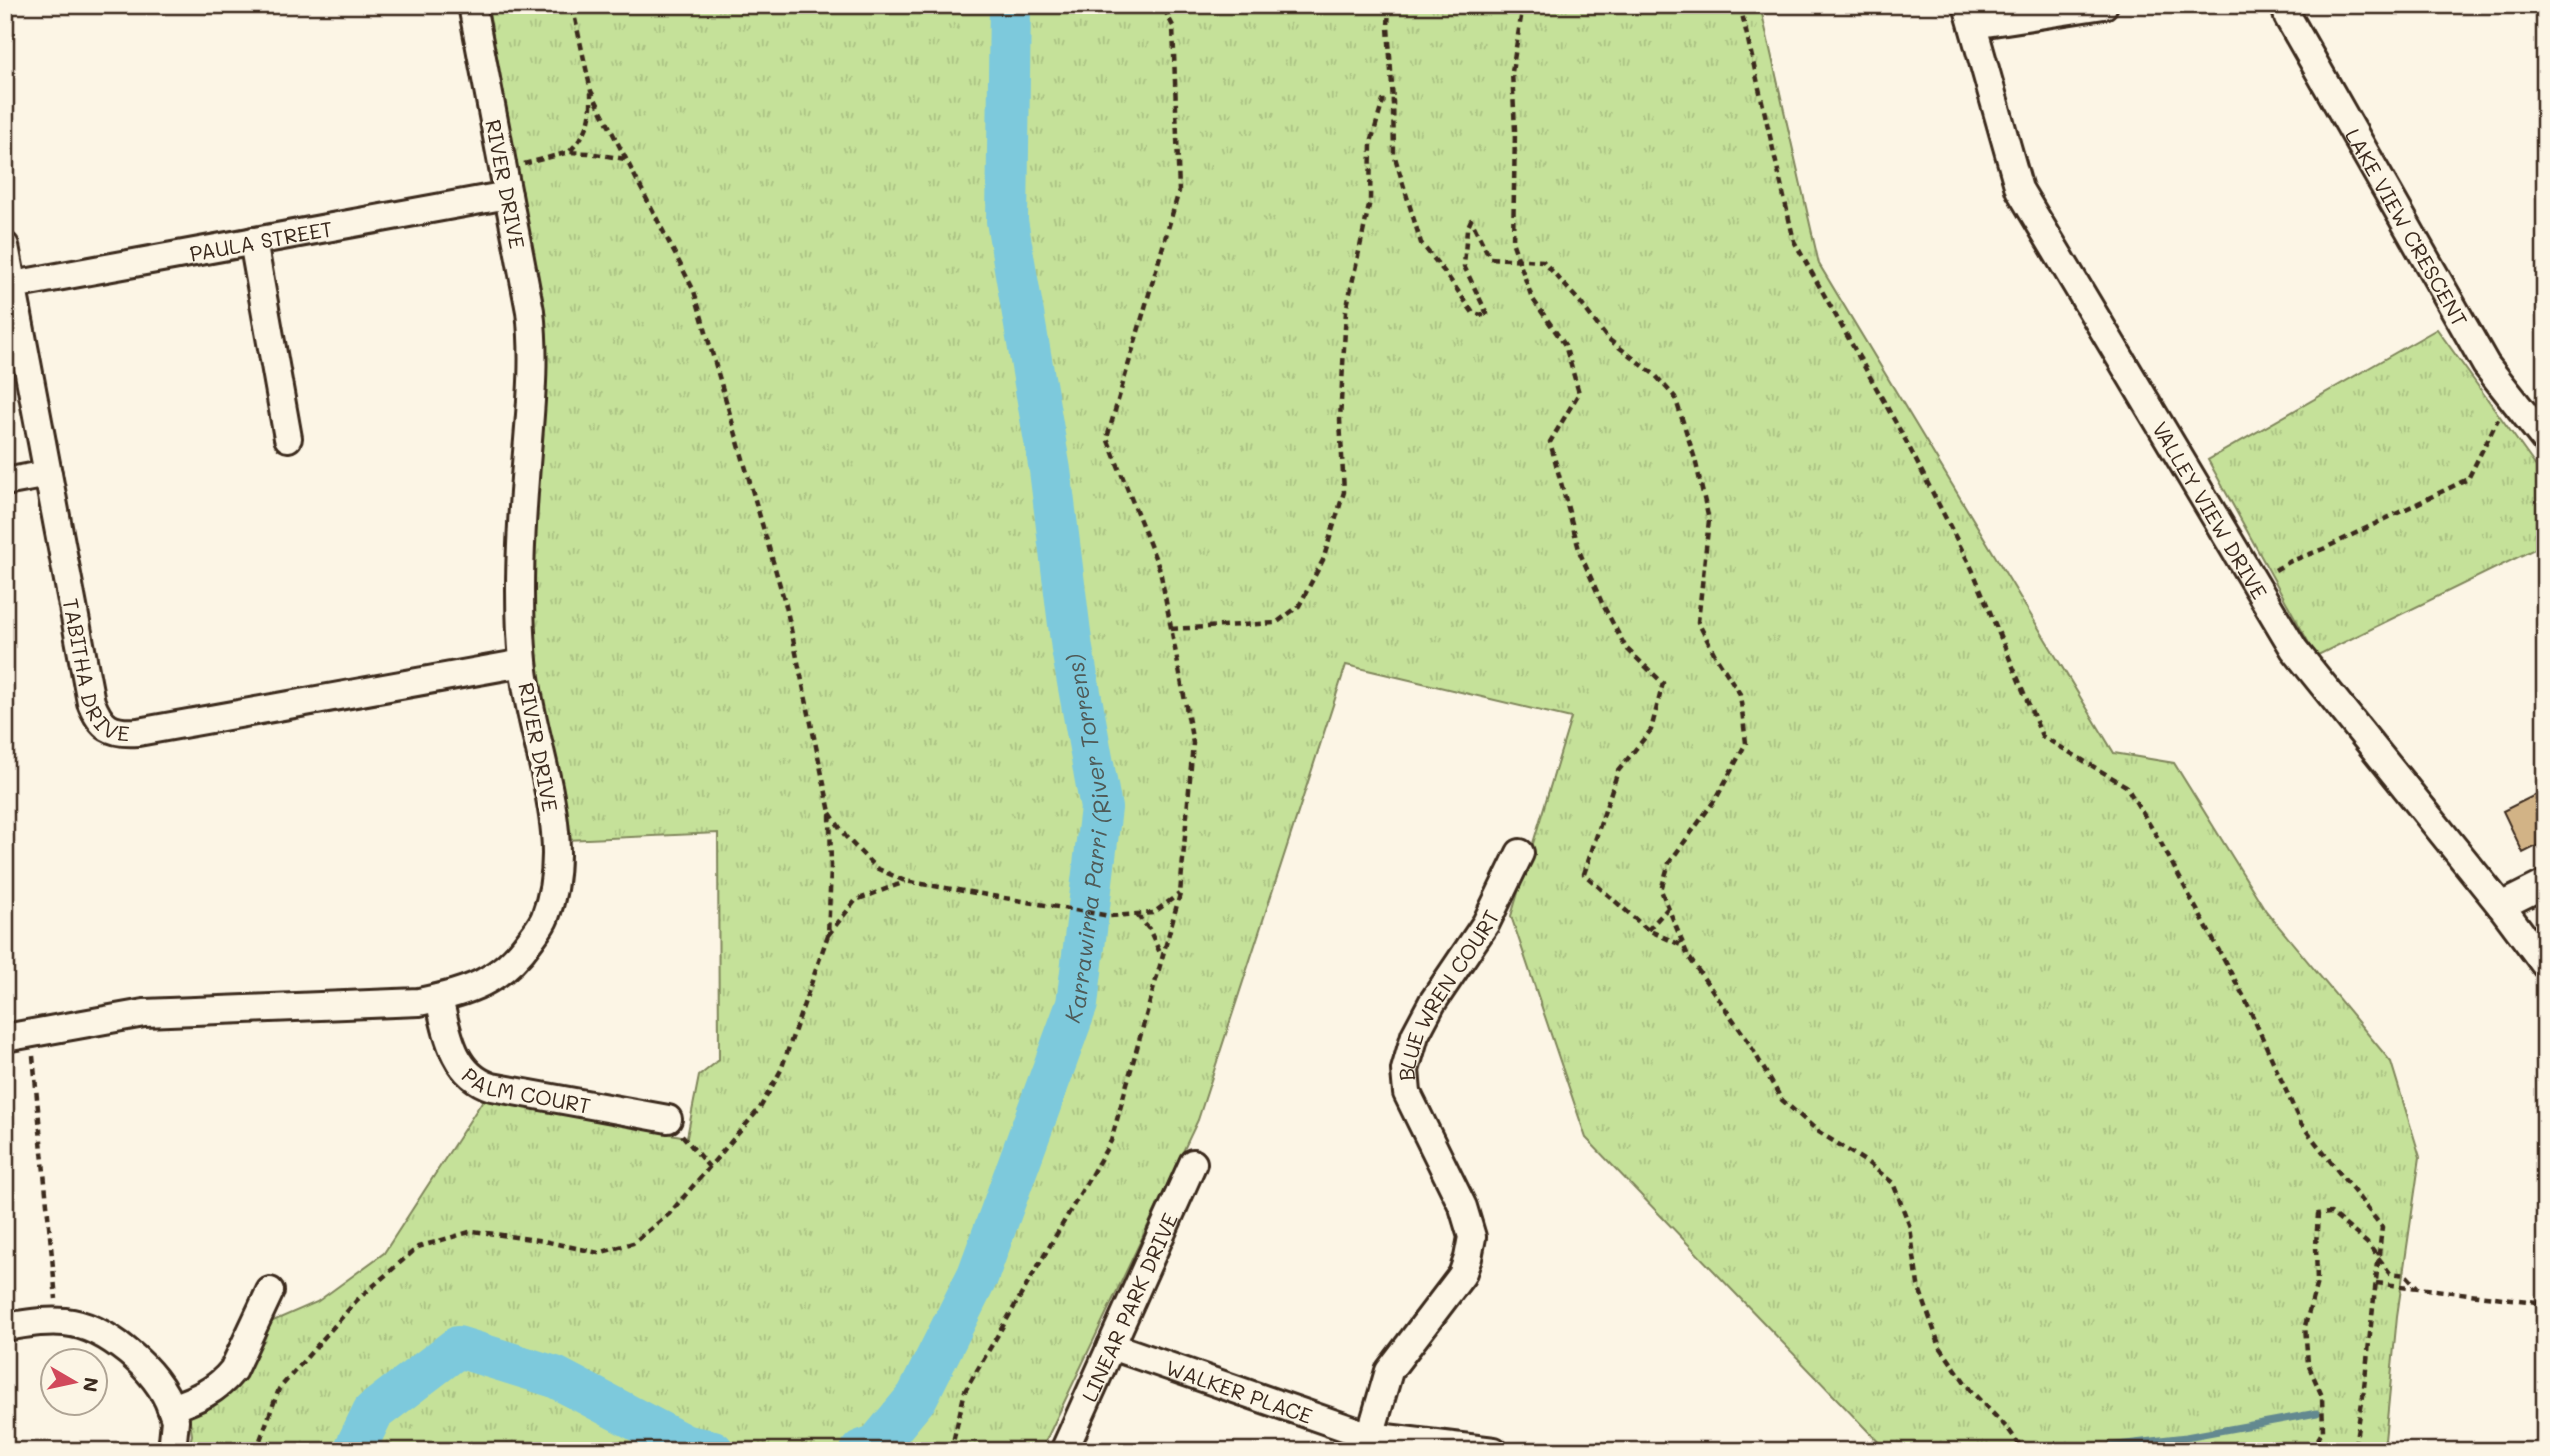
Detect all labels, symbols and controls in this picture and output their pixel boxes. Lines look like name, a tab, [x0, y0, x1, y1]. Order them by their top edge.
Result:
street label: RIVER DRIVE	[480, 117, 532, 251]
street label: LAKE VIEW CRESCENT	[2340, 123, 2475, 331]
street label: PAULA STREET	[187, 214, 335, 266]
street label: VALLEY VIEW DRIVE	[2147, 416, 2274, 604]
street label: TABITHA DRIVE	[58, 596, 131, 746]
water label: Karrawirra Parri (River Torrens)	[1057, 652, 1117, 1026]
street label: RIVER DRIVE	[513, 680, 565, 814]
street label: BLUE WREN COURT	[1391, 905, 1504, 1082]
street label: PALM COURT	[457, 1061, 593, 1118]
street label: LINEAR PARK DRIVE	[1075, 1208, 1183, 1405]
north arrow	[38, 1348, 108, 1418]
street label: WALKER PLACE	[1163, 1353, 1316, 1429]
text: N	[78, 1376, 105, 1394]

